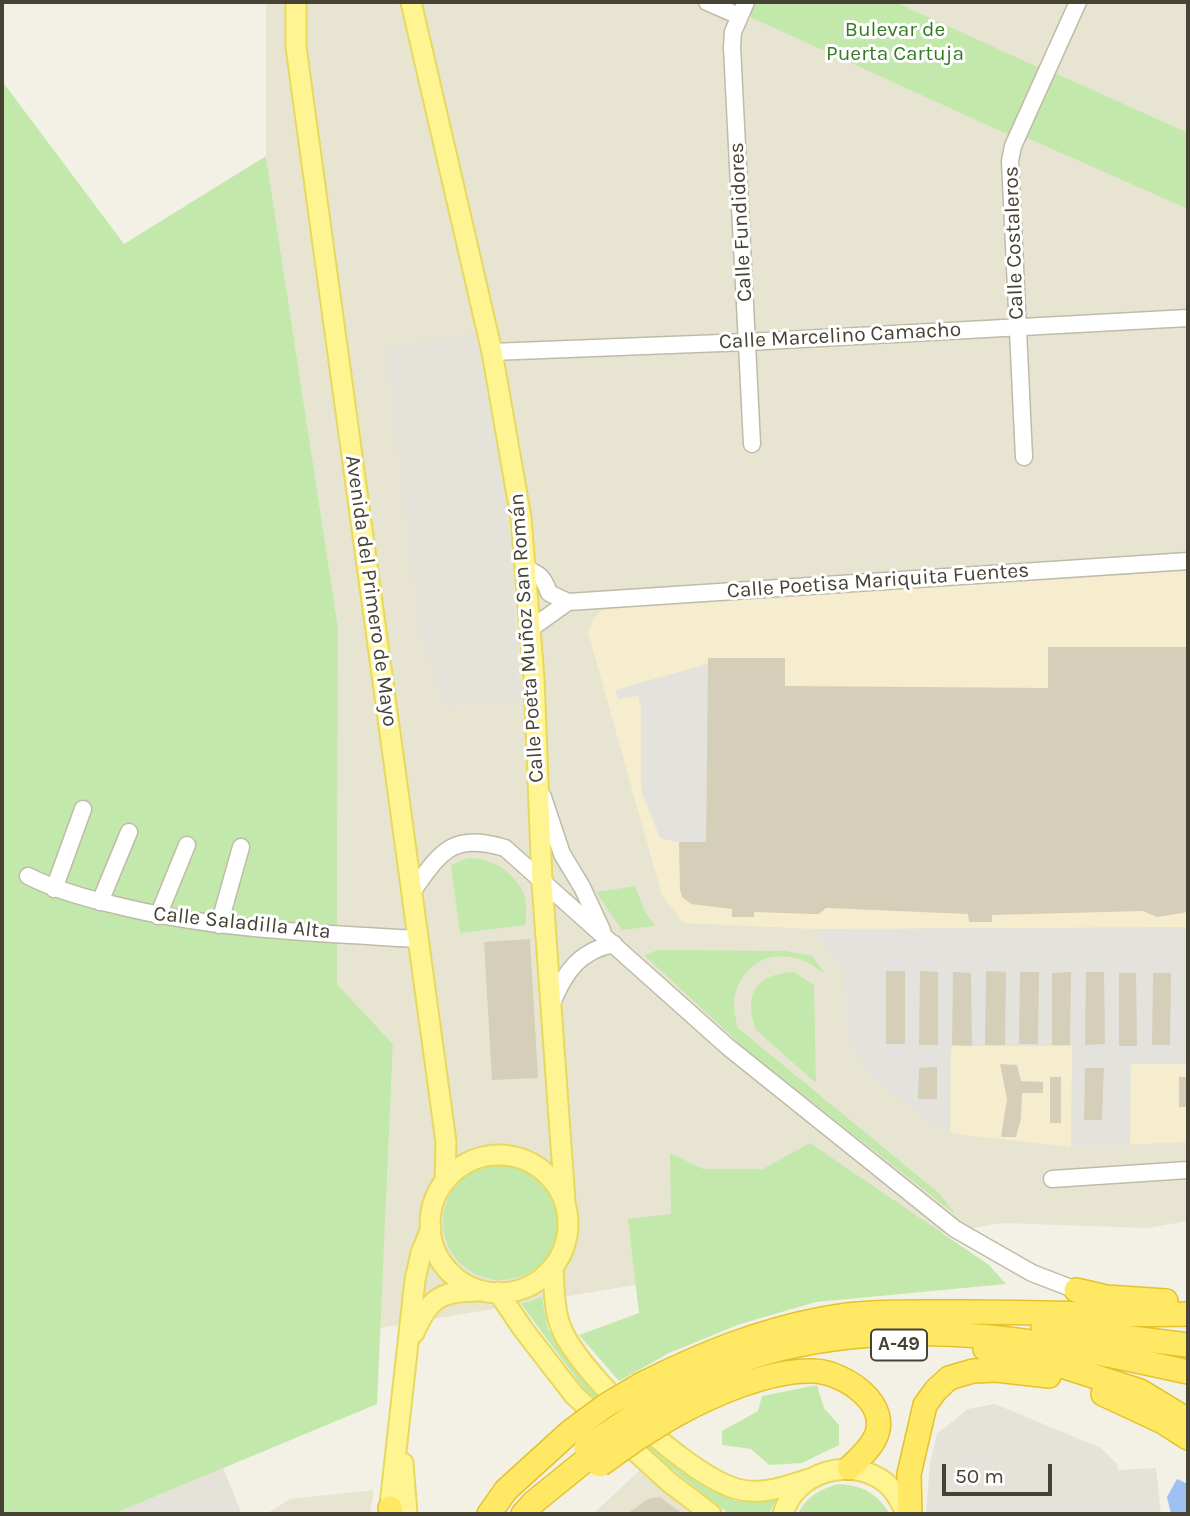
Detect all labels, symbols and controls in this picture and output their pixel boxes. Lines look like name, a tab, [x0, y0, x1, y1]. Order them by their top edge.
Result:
park label: Bulevar de Puerta Cartuja	[826, 17, 964, 67]
street label: Calle Fundidores	[724, 142, 758, 302]
street label: Calle Costaleros	[999, 166, 1029, 320]
street label: Calle Marcelino Camacho	[718, 317, 962, 355]
street label: Avenida del Primero de Mayo	[339, 454, 403, 728]
street label: Calle Poeta Muñoz San Román	[504, 492, 550, 784]
street label: Calle Poetisa Mariquita Fuentes	[726, 558, 1030, 604]
street label: Calle Saladilla Alta	[152, 901, 332, 945]
road number: A-49	[871, 1330, 927, 1360]
scale bar	[945, 1450, 1055, 1494]
text: 50 m	[955, 1464, 1004, 1488]

